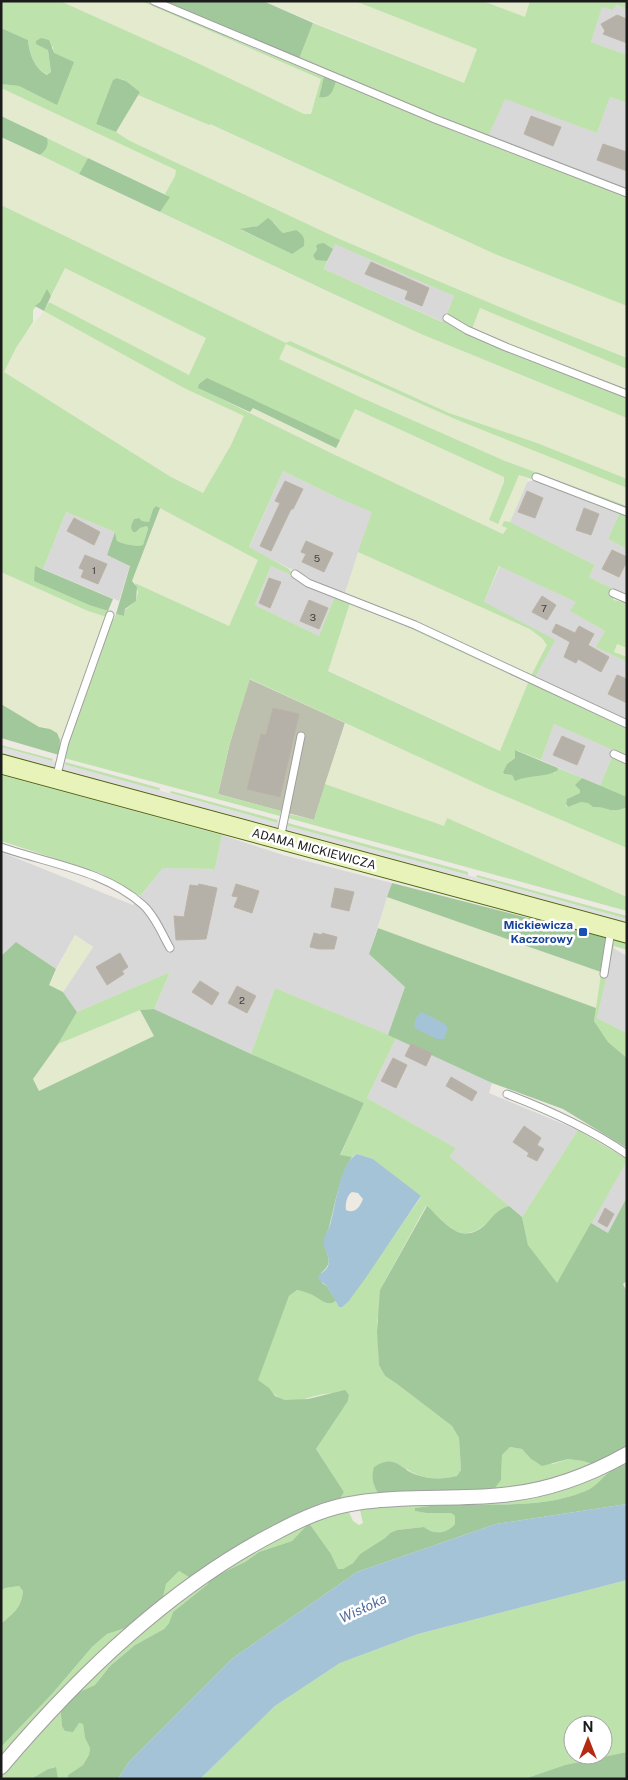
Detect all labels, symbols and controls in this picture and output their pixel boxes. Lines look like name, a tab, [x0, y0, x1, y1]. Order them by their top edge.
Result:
house number: 5	[314, 552, 320, 564]
house number: 1	[92, 564, 96, 576]
house number: 7	[541, 602, 547, 614]
house number: 3	[310, 611, 316, 623]
street label: ADAMA MICKIEWICZA	[251, 826, 378, 872]
place label: Mickiewicza Kaczorowy	[503, 918, 573, 946]
marker: Mickiewicza Kaczorowy	[577, 926, 589, 938]
house number: 2	[239, 994, 245, 1006]
water label: Wisłoka	[337, 1590, 389, 1626]
north arrow	[563, 1715, 613, 1765]
text: N	[583, 1719, 593, 1735]

